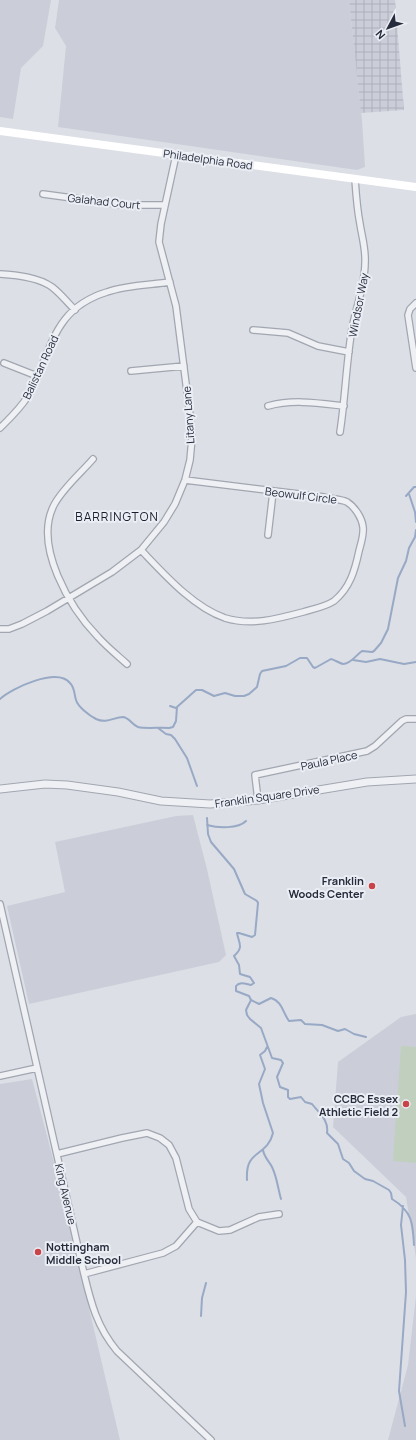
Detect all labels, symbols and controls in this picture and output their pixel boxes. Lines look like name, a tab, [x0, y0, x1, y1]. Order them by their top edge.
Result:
north arrow	[368, 8, 408, 48]
text: N	[372, 27, 388, 43]
street label: Philadelphia Road	[162, 145, 254, 173]
street label: Galahad Court	[67, 190, 141, 212]
street label: Windsor Way	[344, 271, 372, 339]
street label: Balistan Road	[19, 333, 61, 401]
street label: Litany Lane	[178, 385, 197, 444]
street label: Beowulf Circle	[264, 483, 338, 507]
district label: BARRINGTON	[75, 508, 159, 525]
street label: Paula Place	[299, 747, 359, 773]
street label: Franklin Square Drive	[214, 781, 321, 811]
place label: Franklin Woods Center	[288, 873, 365, 901]
marker: Franklin Woods Center	[367, 881, 377, 891]
place label: CCBC Essex Athletic Field 2	[319, 1091, 398, 1119]
marker: CCBC Essex Athletic Field 2	[401, 1099, 411, 1109]
street label: King Avenue	[52, 1162, 80, 1226]
place label: Nottingham Middle School	[46, 1239, 121, 1267]
marker: Nottingham Middle School	[33, 1247, 43, 1257]

